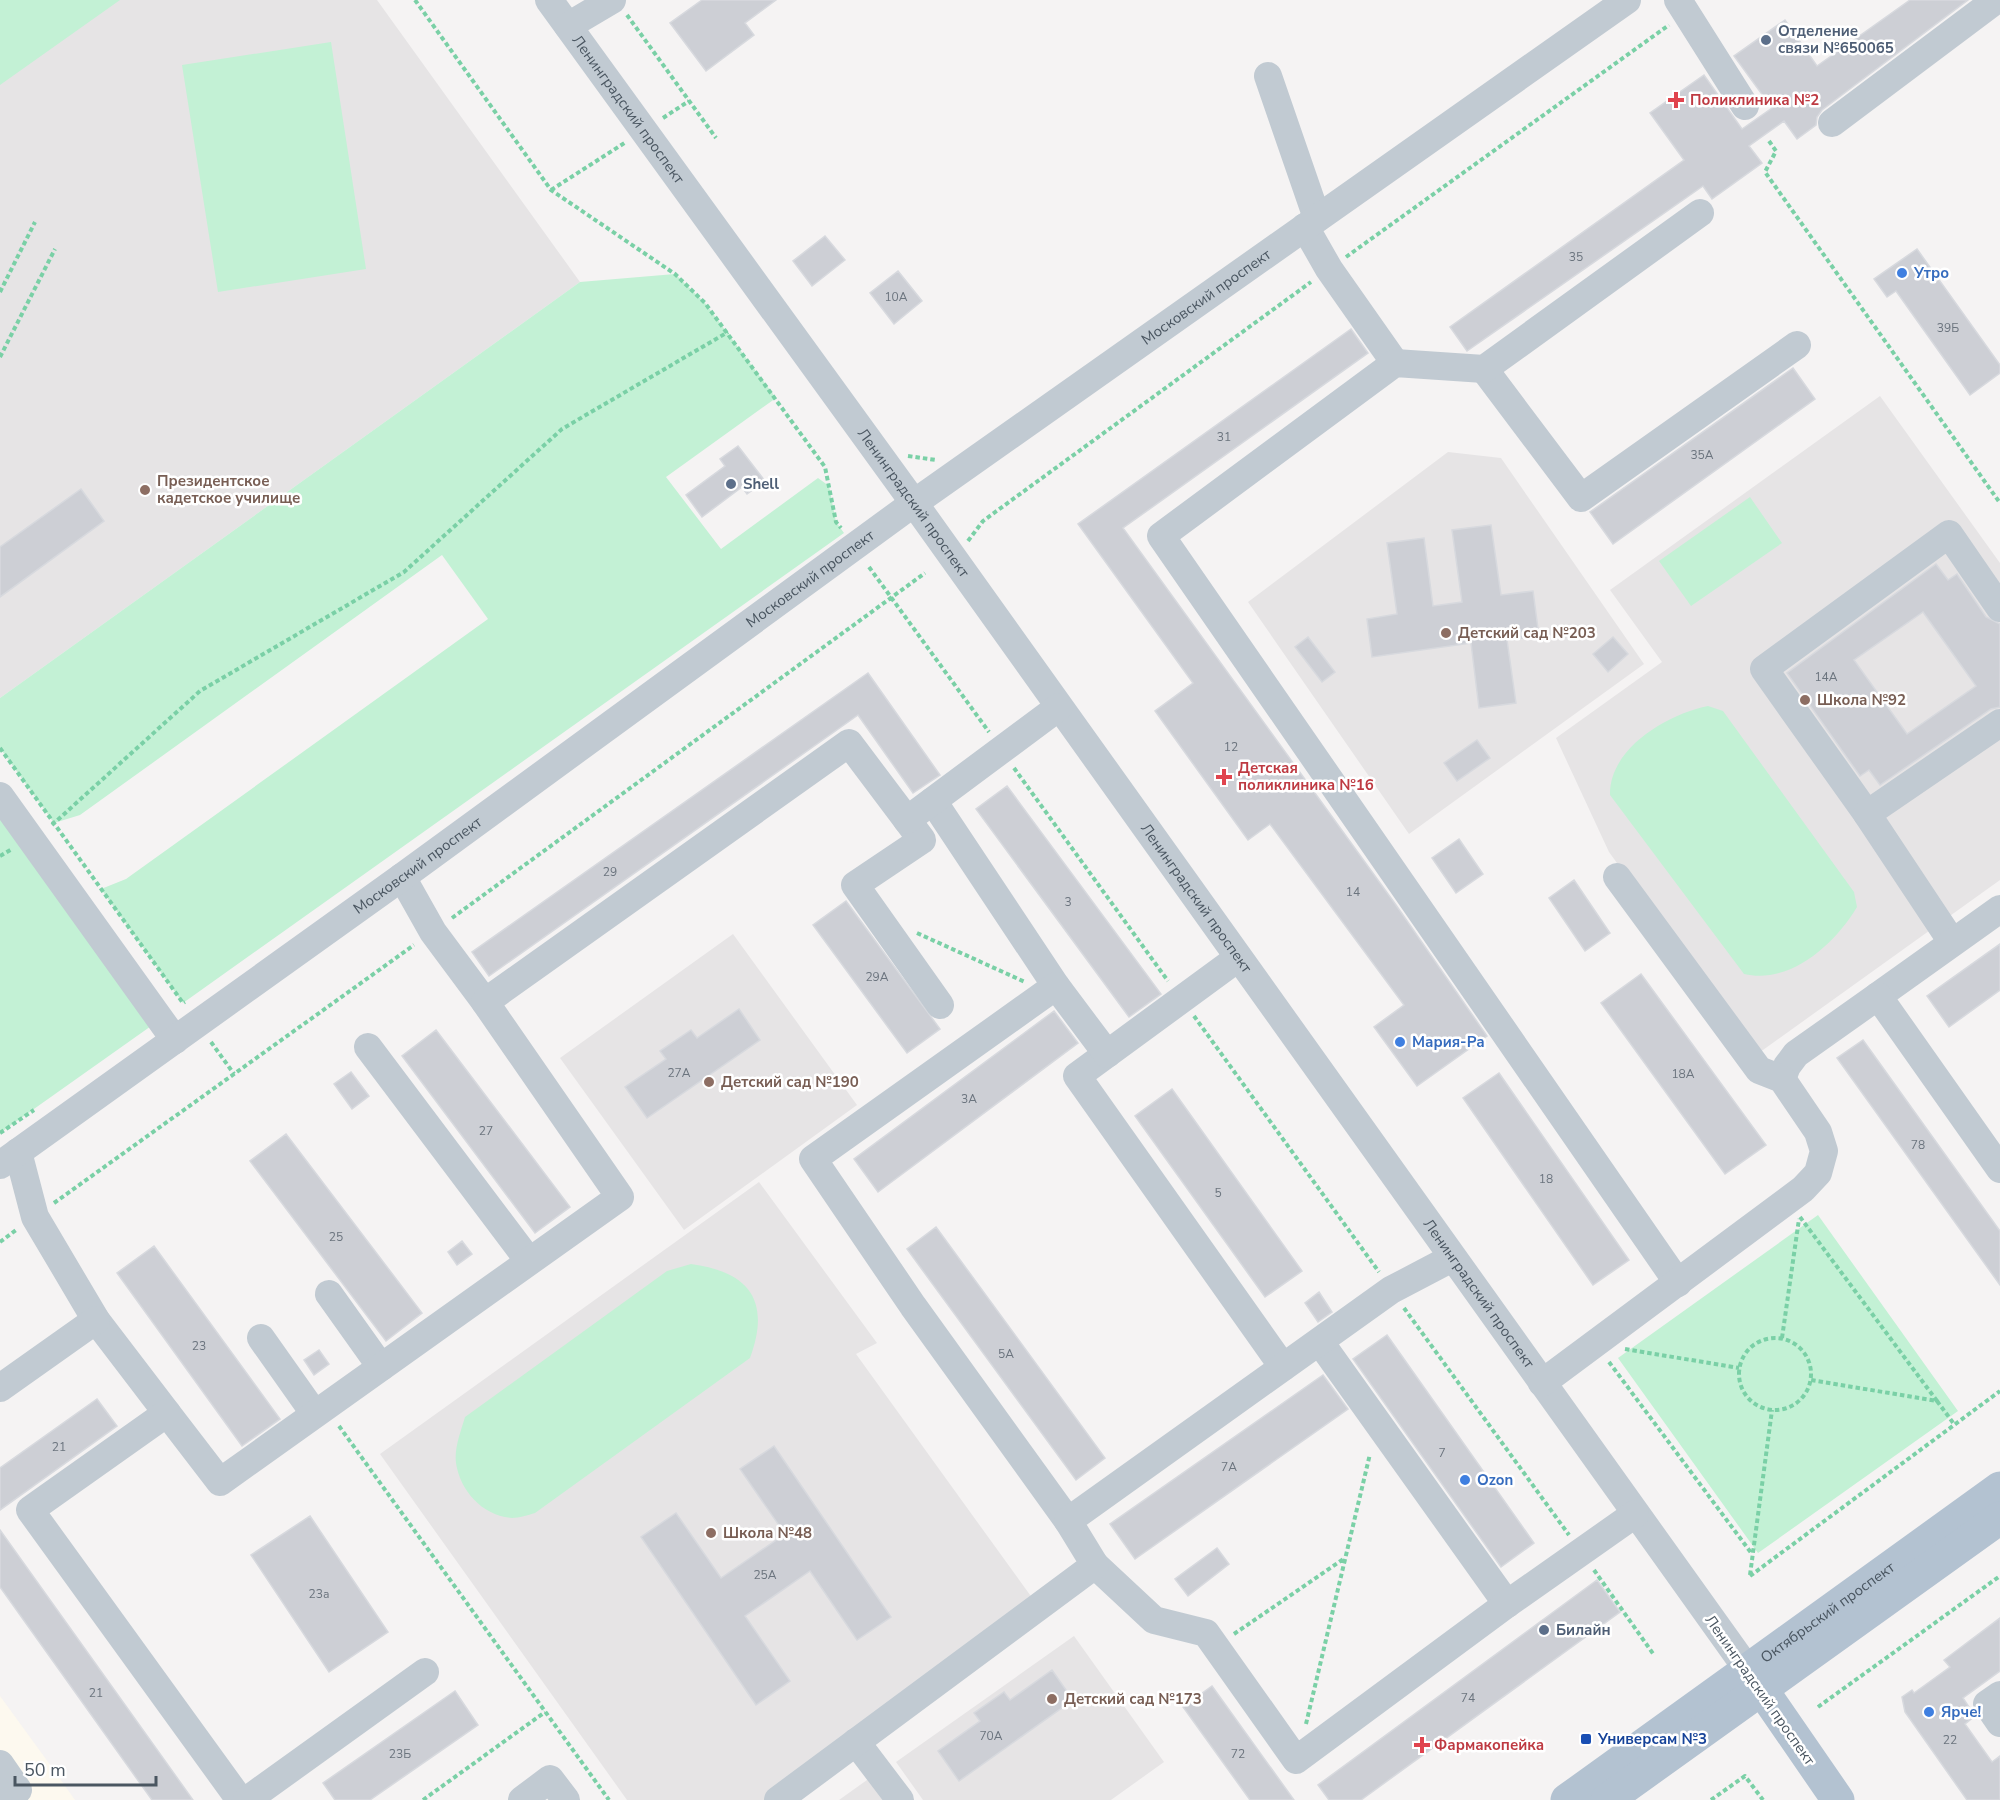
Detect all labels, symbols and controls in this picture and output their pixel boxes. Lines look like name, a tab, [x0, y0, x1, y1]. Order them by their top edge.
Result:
place label: Отделение связи №650065	[1778, 21, 1894, 58]
street label: Ленинградский проспект	[568, 31, 689, 188]
marker: Отделение связи №650065	[1759, 33, 1773, 47]
place label: Поликлиника №2	[1690, 90, 1819, 110]
marker: Поликлиника №2	[1667, 91, 1685, 109]
street label: Московский проспект	[1137, 244, 1275, 350]
house number: 35	[1569, 249, 1583, 265]
place label: Утро	[1913, 263, 1949, 283]
marker: Утро	[1895, 266, 1909, 280]
house number: 10А	[884, 289, 908, 305]
house number: 39Б	[1937, 320, 1959, 336]
street label: Ленинградский проспект	[853, 424, 974, 582]
house number: 31	[1217, 429, 1231, 445]
house number: 35А	[1690, 447, 1714, 463]
place label: Президентское кадетское училище	[157, 471, 300, 508]
place label: Shell	[743, 474, 779, 494]
marker: Shell	[724, 477, 738, 491]
marker: Президентское кадетское училище	[138, 483, 152, 497]
street label: Московский проспект	[742, 525, 879, 632]
place label: Детский сад №203	[1458, 623, 1596, 643]
marker: Детский сад №203	[1439, 626, 1453, 640]
house number: 14А	[1814, 669, 1838, 685]
place label: Школа №92	[1817, 690, 1906, 710]
marker: Школа №92	[1798, 693, 1812, 707]
house number: 12	[1224, 739, 1238, 755]
place label: Детская поликлиника №16	[1238, 758, 1374, 795]
marker: Детская поликлиника №16	[1215, 768, 1233, 786]
street label: Московский проспект	[349, 812, 486, 919]
street label: Ленинградский проспект	[1136, 819, 1257, 977]
house number: 29	[603, 864, 617, 880]
house number: 14	[1346, 884, 1360, 900]
house number: 3	[1064, 894, 1072, 910]
house number: 29А	[865, 969, 889, 985]
place label: Мария-Ра	[1412, 1032, 1485, 1052]
marker: Мария-Ра	[1393, 1035, 1407, 1049]
house number: 27А	[667, 1065, 691, 1081]
house number: 18А	[1671, 1066, 1695, 1082]
place label: Детский сад №190	[721, 1072, 859, 1092]
marker: Детский сад №190	[702, 1075, 716, 1089]
house number: 3А	[961, 1091, 977, 1107]
house number: 27	[479, 1123, 493, 1139]
house number: 78	[1911, 1137, 1925, 1153]
house number: 18	[1539, 1171, 1553, 1187]
house number: 5	[1214, 1185, 1222, 1201]
street label: Ленинградский проспект	[1419, 1215, 1539, 1372]
house number: 25	[329, 1229, 343, 1245]
house number: 23	[192, 1338, 206, 1354]
house number: 5А	[998, 1346, 1014, 1362]
house number: 21	[52, 1439, 66, 1455]
house number: 7	[1438, 1445, 1446, 1461]
house number: 7А	[1221, 1459, 1237, 1475]
place label: Ozon	[1477, 1470, 1513, 1490]
marker: Ozon	[1458, 1473, 1472, 1487]
place label: Школа №48	[723, 1523, 812, 1543]
marker: Школа №48	[704, 1526, 718, 1540]
street label: Октябрьский проспект	[1756, 1557, 1899, 1667]
house number: 25А	[753, 1567, 777, 1583]
house number: 23а	[309, 1586, 329, 1602]
street label: Ленинградский проспект	[1700, 1611, 1820, 1769]
place label: Билайн	[1556, 1620, 1611, 1640]
marker: Билайн	[1537, 1623, 1551, 1637]
house number: 21	[89, 1685, 103, 1701]
place label: Детский сад №173	[1064, 1689, 1202, 1709]
house number: 74	[1461, 1690, 1475, 1706]
marker: Детский сад №173	[1045, 1692, 1059, 1706]
place label: Ярче!	[1941, 1702, 1981, 1722]
marker: Ярче!	[1922, 1705, 1936, 1719]
house number: 70А	[979, 1728, 1003, 1744]
place label: Универсам №3	[1597, 1729, 1707, 1749]
marker: Универсам №3	[1579, 1732, 1593, 1746]
house number: 22	[1943, 1732, 1957, 1748]
place label: Фармакопейка	[1434, 1735, 1544, 1755]
marker: Фармакопейка	[1415, 1738, 1429, 1752]
house number: 23Б	[389, 1746, 411, 1762]
house number: 72	[1231, 1746, 1245, 1762]
scale bar	[15, 1749, 156, 1787]
text: 50 m	[24, 1758, 66, 1782]

